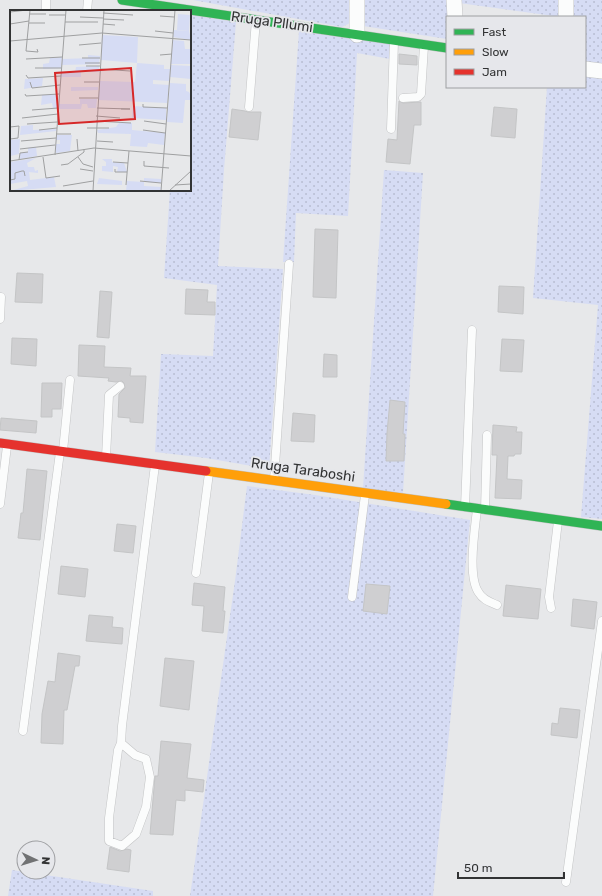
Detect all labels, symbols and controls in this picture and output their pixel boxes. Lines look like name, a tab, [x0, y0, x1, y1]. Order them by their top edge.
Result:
street label: Rruga Pllumi	[230, 8, 314, 36]
inset map	[10, 10, 191, 191]
legend	[446, 16, 586, 88]
text: Fast	[482, 25, 506, 39]
text: Slow	[482, 45, 509, 59]
text: Jam	[482, 65, 507, 79]
street label: Rruga Taraboshi	[250, 454, 356, 486]
north arrow	[16, 840, 56, 880]
scale bar	[458, 854, 564, 880]
text: N	[39, 856, 52, 865]
text: 50 m	[464, 861, 492, 875]

